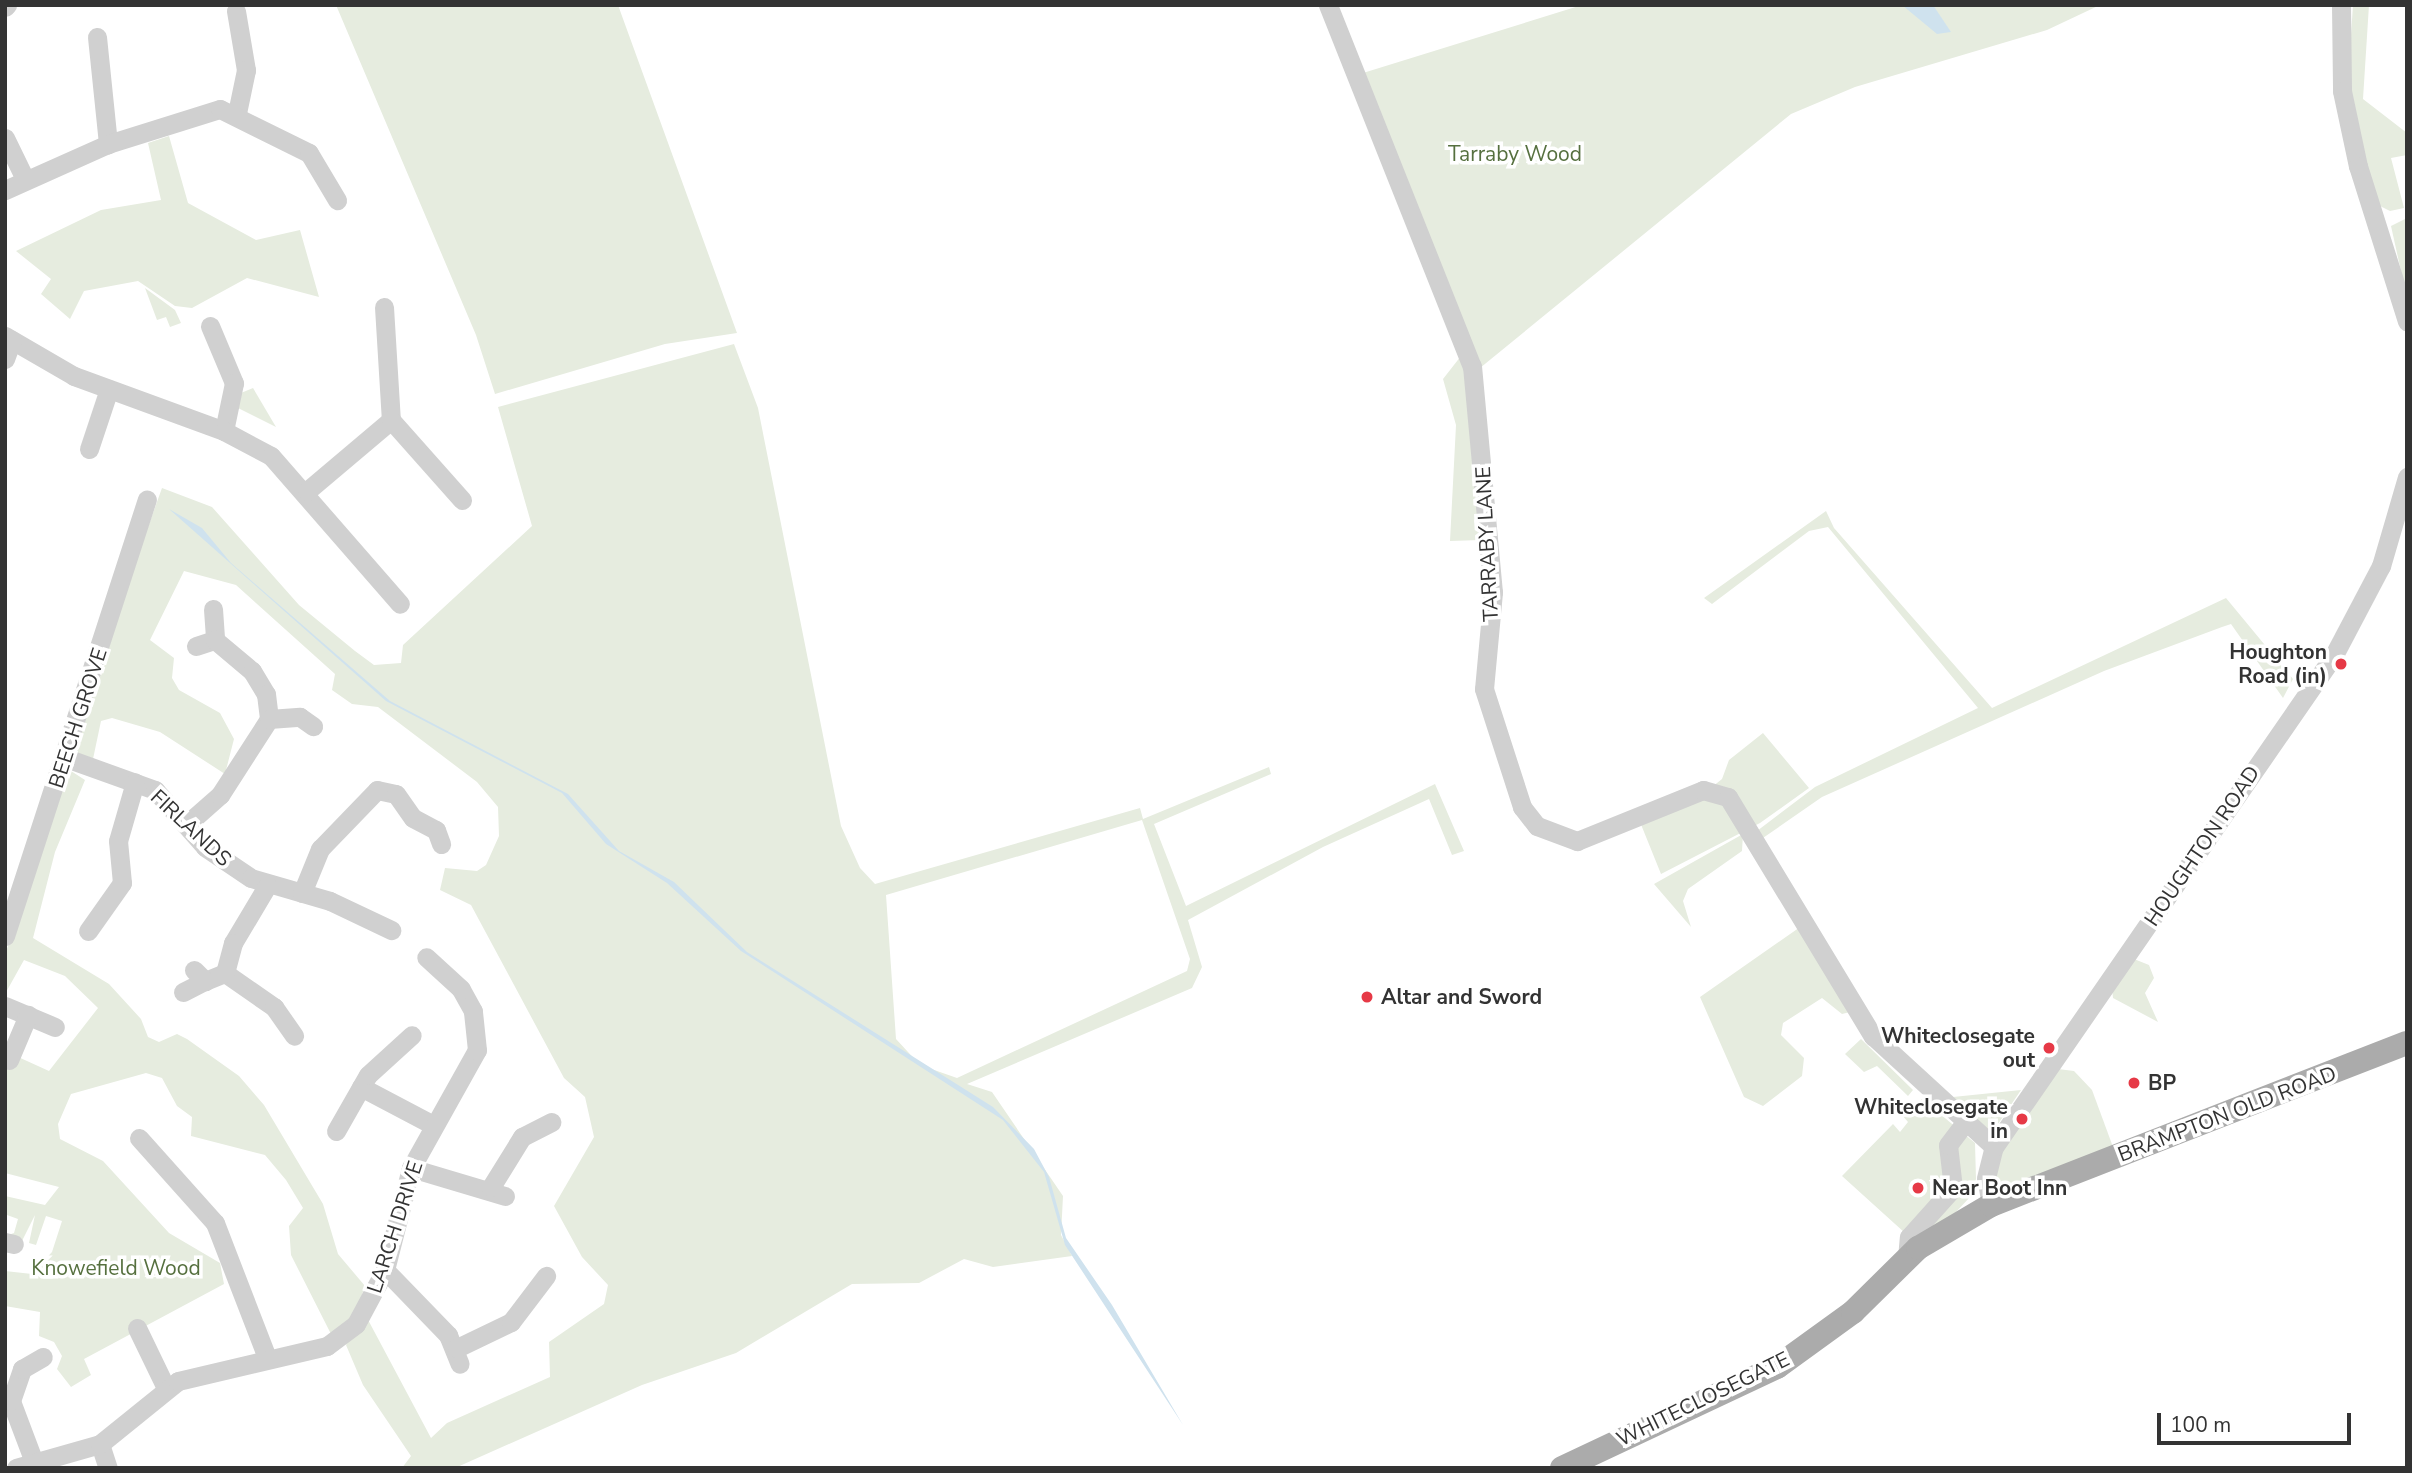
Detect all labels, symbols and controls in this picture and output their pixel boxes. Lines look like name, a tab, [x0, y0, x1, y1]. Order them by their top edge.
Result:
park label: Tarraby Wood	[1448, 141, 1582, 167]
street label: TARRABY LANE	[1470, 466, 1504, 622]
place label: Houghton Road (in)	[2229, 639, 2327, 689]
street label: BEECH GROVE	[43, 645, 113, 791]
marker: Houghton Road (in)	[2333, 656, 2349, 672]
street label: HOUGHTON ROAD	[2139, 761, 2265, 931]
street label: FIRLANDS	[145, 784, 237, 872]
place label: Altar and Sword	[1381, 984, 1542, 1010]
marker: Altar and Sword	[1359, 989, 1375, 1005]
place label: Whiteclosegate out	[1881, 1023, 2035, 1073]
marker: Whiteclosegate out	[2041, 1040, 2057, 1056]
street label: BRAMPTON OLD ROAD	[2114, 1061, 2340, 1167]
place label: BP	[2148, 1070, 2176, 1096]
marker: BP	[2126, 1075, 2142, 1091]
place label: Whiteclosegate in	[1854, 1094, 2008, 1144]
marker: Whiteclosegate in	[2014, 1111, 2030, 1127]
street label: LARCH DRIVE	[362, 1158, 428, 1296]
place label: Near Boot Inn	[1932, 1175, 2067, 1201]
marker: Near Boot Inn	[1910, 1180, 1926, 1196]
park label: Knowefield Wood	[31, 1255, 201, 1281]
street label: WHITECLOSEGATE	[1612, 1346, 1794, 1452]
scale bar	[2160, 1400, 2354, 1444]
text: 100 m	[2170, 1411, 2231, 1439]

